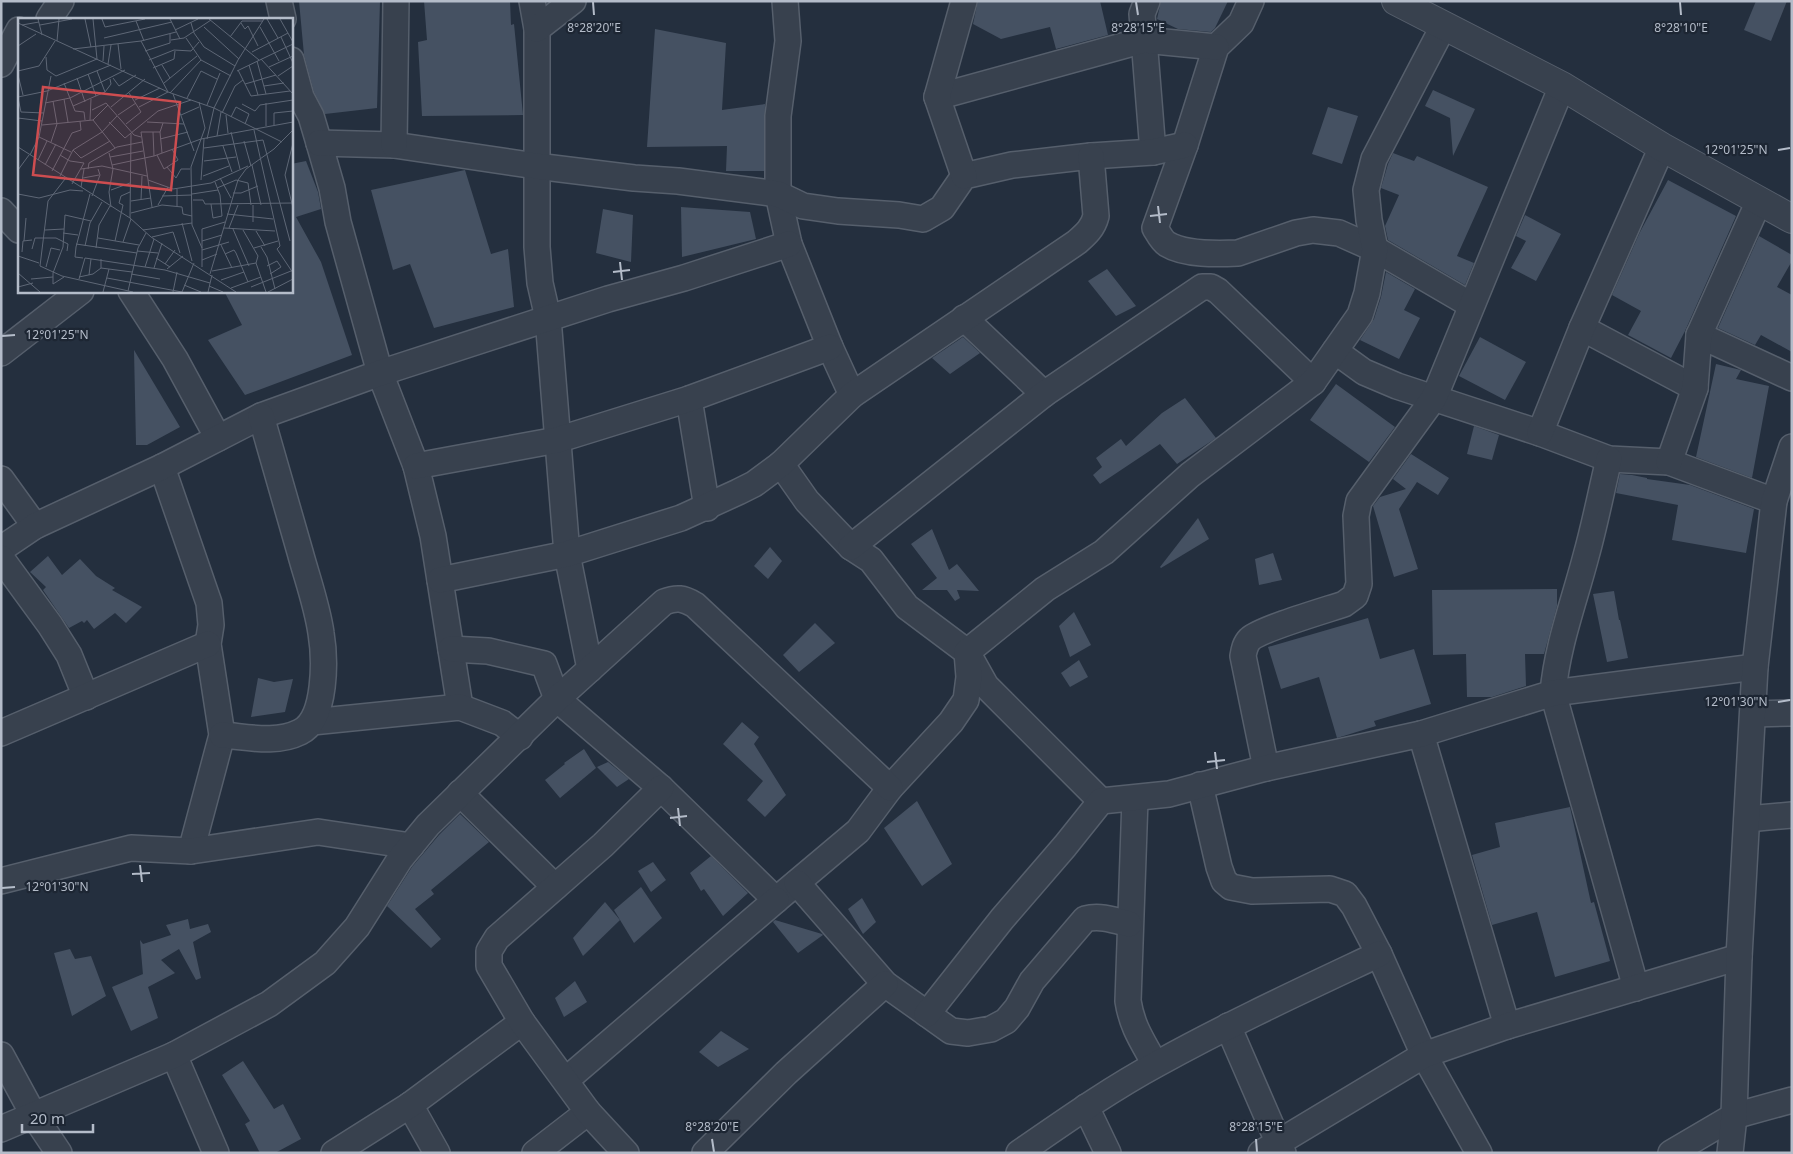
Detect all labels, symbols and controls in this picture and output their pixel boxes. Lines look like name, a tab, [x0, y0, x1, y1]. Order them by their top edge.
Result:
inset map	[18, 18, 292, 292]
text: 8°28'20"E	[567, 19, 621, 36]
text: 8°28'15"E	[1111, 19, 1165, 36]
text: 8°28'10"E	[1654, 19, 1708, 36]
text: 12°01'25"N	[1704, 141, 1768, 158]
text: 12°01'25"N	[25, 326, 89, 343]
text: 12°01'30"N	[1704, 693, 1768, 710]
text: 12°01'30"N	[25, 878, 89, 895]
scale bar	[22, 1102, 94, 1134]
text: 20 m	[30, 1108, 65, 1128]
text: 8°28'20"E	[685, 1118, 739, 1135]
text: 8°28'15"E	[1229, 1118, 1283, 1135]

